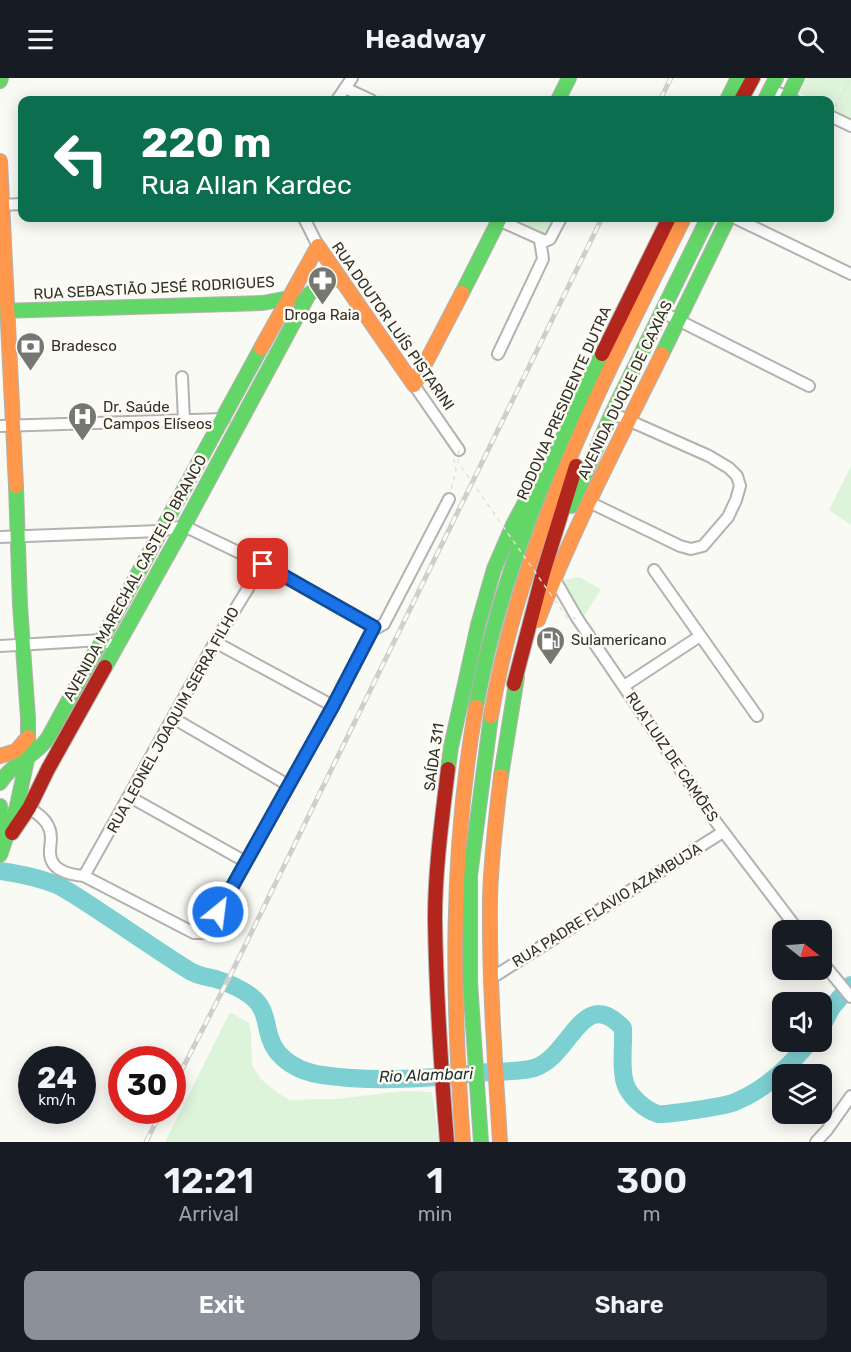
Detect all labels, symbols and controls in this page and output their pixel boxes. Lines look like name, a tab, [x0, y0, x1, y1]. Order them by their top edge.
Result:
icon: menu	[24, 23, 57, 56]
text: Headway	[365, 23, 486, 55]
icon: search	[794, 23, 827, 56]
text: 220 m	[141, 118, 272, 168]
icon: left	[42, 120, 120, 198]
text: Rua Allan Kardec	[141, 169, 352, 201]
street label: RUA DOUTOR LUÍS PISTARINI	[328, 238, 458, 414]
pharmacy icon: Droga Raia	[306, 264, 338, 306]
street label: RUA SEBASTIÃO JESÉ RODRIGUES	[33, 273, 275, 303]
street label: AVENIDA DUQUE DE CAXIAS	[574, 298, 676, 482]
street label: RODOVIA PRESIDENTE DUTRA	[513, 303, 615, 503]
place label: Droga Raia	[284, 306, 360, 324]
bank icon: Bradesco	[14, 330, 46, 372]
place label: Bradesco	[51, 337, 117, 355]
place label: Dr. Saúde Campos Elíseos	[103, 398, 213, 433]
hospital icon: Dr. Saúde Campos Elíseos	[66, 400, 98, 442]
street label: AVENIDA MARECHAL CASTELO BRANCO	[60, 452, 210, 704]
pin	[237, 538, 288, 589]
icon: arrive	[246, 547, 279, 580]
street label: RUA LEONEL JOAQUIM SERRA FILHO	[103, 604, 243, 836]
fuel station icon: Sulamericano	[534, 624, 566, 666]
place label: Sulamericano	[571, 631, 667, 649]
street label: RUA LUIZ DE CAMÕES	[622, 689, 722, 825]
street label: SAÍDA 311	[420, 722, 448, 792]
street label: RUA PADRE FLAVIO AZAMBUJA	[509, 839, 705, 971]
position arrow	[186, 880, 250, 944]
north arrow	[772, 920, 832, 980]
map controls	[772, 920, 832, 1124]
button: sound	[772, 992, 832, 1052]
speed limit sign: 30	[108, 1046, 186, 1124]
text: 24	[37, 1060, 77, 1096]
water label: Rio Alambari	[379, 1064, 475, 1086]
button: layers	[772, 1064, 832, 1124]
text: km/h	[38, 1091, 76, 1109]
text: 12:21	[164, 1159, 254, 1202]
text: 1	[426, 1159, 444, 1202]
text: 300	[616, 1159, 687, 1202]
text: Arrival	[179, 1202, 239, 1226]
text: min	[418, 1202, 452, 1226]
text: m	[643, 1202, 661, 1226]
button: Exit	[24, 1271, 420, 1340]
button: Share	[432, 1271, 827, 1340]

